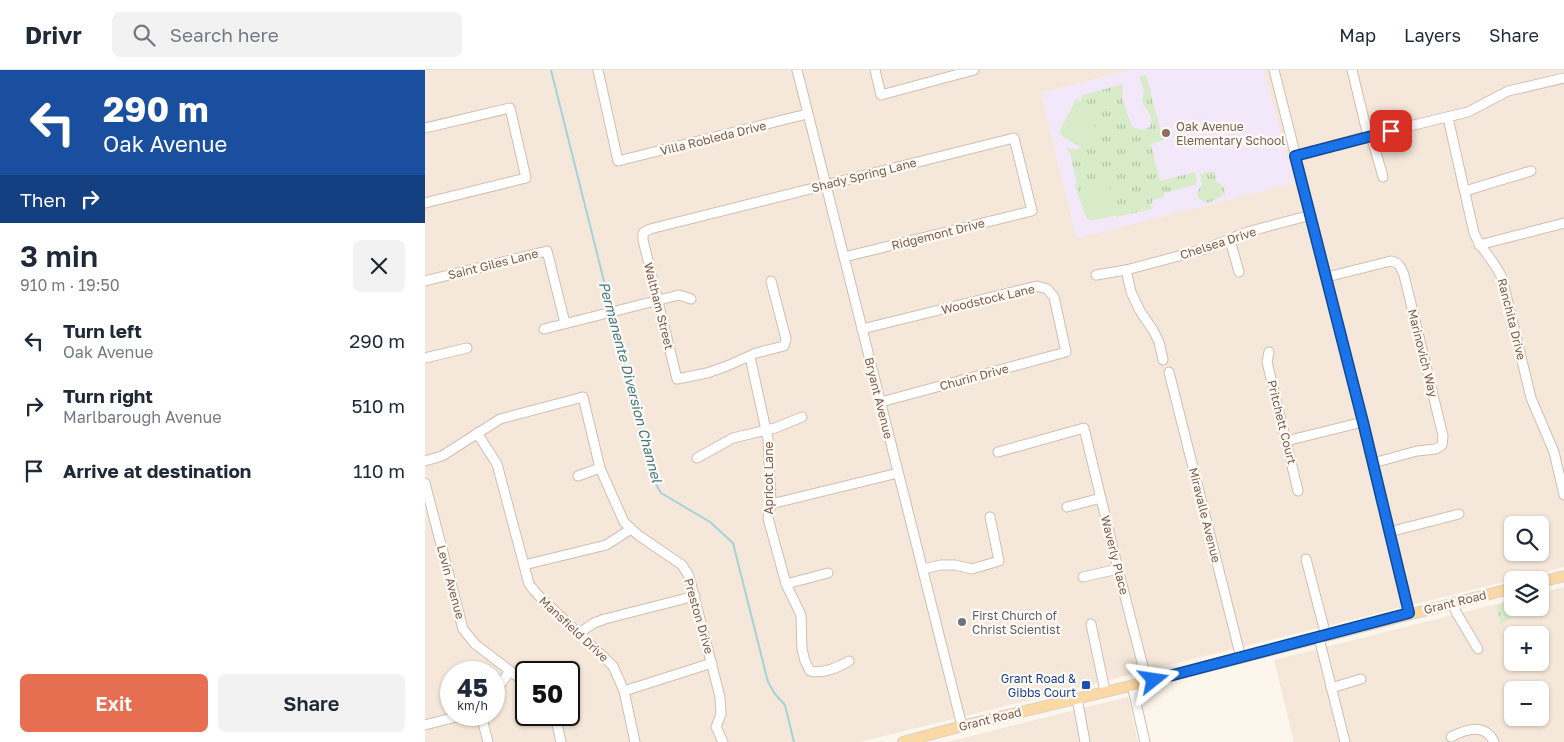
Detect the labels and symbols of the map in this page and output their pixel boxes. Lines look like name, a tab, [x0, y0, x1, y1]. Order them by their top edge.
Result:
pin	[1370, 110, 1412, 152]
street label: Villa Robleda Drive	[658, 118, 768, 158]
place label: Oak Avenue Elementary School	[1176, 119, 1285, 148]
marker: Oak Avenue Elementary School	[1160, 127, 1172, 139]
street label: Shady Spring Lane	[810, 155, 918, 195]
street label: Ridgemont Drive	[890, 215, 986, 253]
street label: Chelsea Drive	[1178, 224, 1258, 262]
street label: Saint Giles Lane	[446, 246, 540, 282]
street label: Waltham Street	[641, 261, 677, 351]
street label: Ranchita Drive	[1495, 277, 1529, 361]
water label: Permanente Diversion Channel	[596, 280, 666, 485]
street label: Woodstock Lane	[940, 281, 1036, 317]
street label: Marinovich Way	[1405, 307, 1441, 399]
street label: Bryant Avenue	[862, 356, 896, 440]
street label: Churin Drive	[938, 361, 1010, 393]
street label: Pritchett Court	[1264, 378, 1300, 466]
street label: Apricot Lane	[761, 441, 776, 514]
street label: Miravalle Avenue	[1186, 466, 1224, 564]
street label: Waverly Place	[1098, 514, 1132, 596]
street label: Levin Avenue	[434, 543, 468, 621]
street label: Preston Drive	[681, 577, 717, 656]
street label: Grant Road	[1422, 587, 1488, 617]
street label: Mansfield Drive	[536, 593, 612, 665]
place label: First Church of Christ Scientist	[972, 608, 1061, 637]
marker: First Church of Christ Scientist	[956, 616, 968, 628]
position arrow	[1127, 653, 1179, 705]
speed limit sign: 50	[515, 661, 580, 726]
place label: Grant Road & Gibbs Court	[1001, 671, 1076, 700]
marker: Grant Road & Gibbs Court	[1080, 679, 1092, 691]
street label: Grant Road	[957, 704, 1023, 734]

